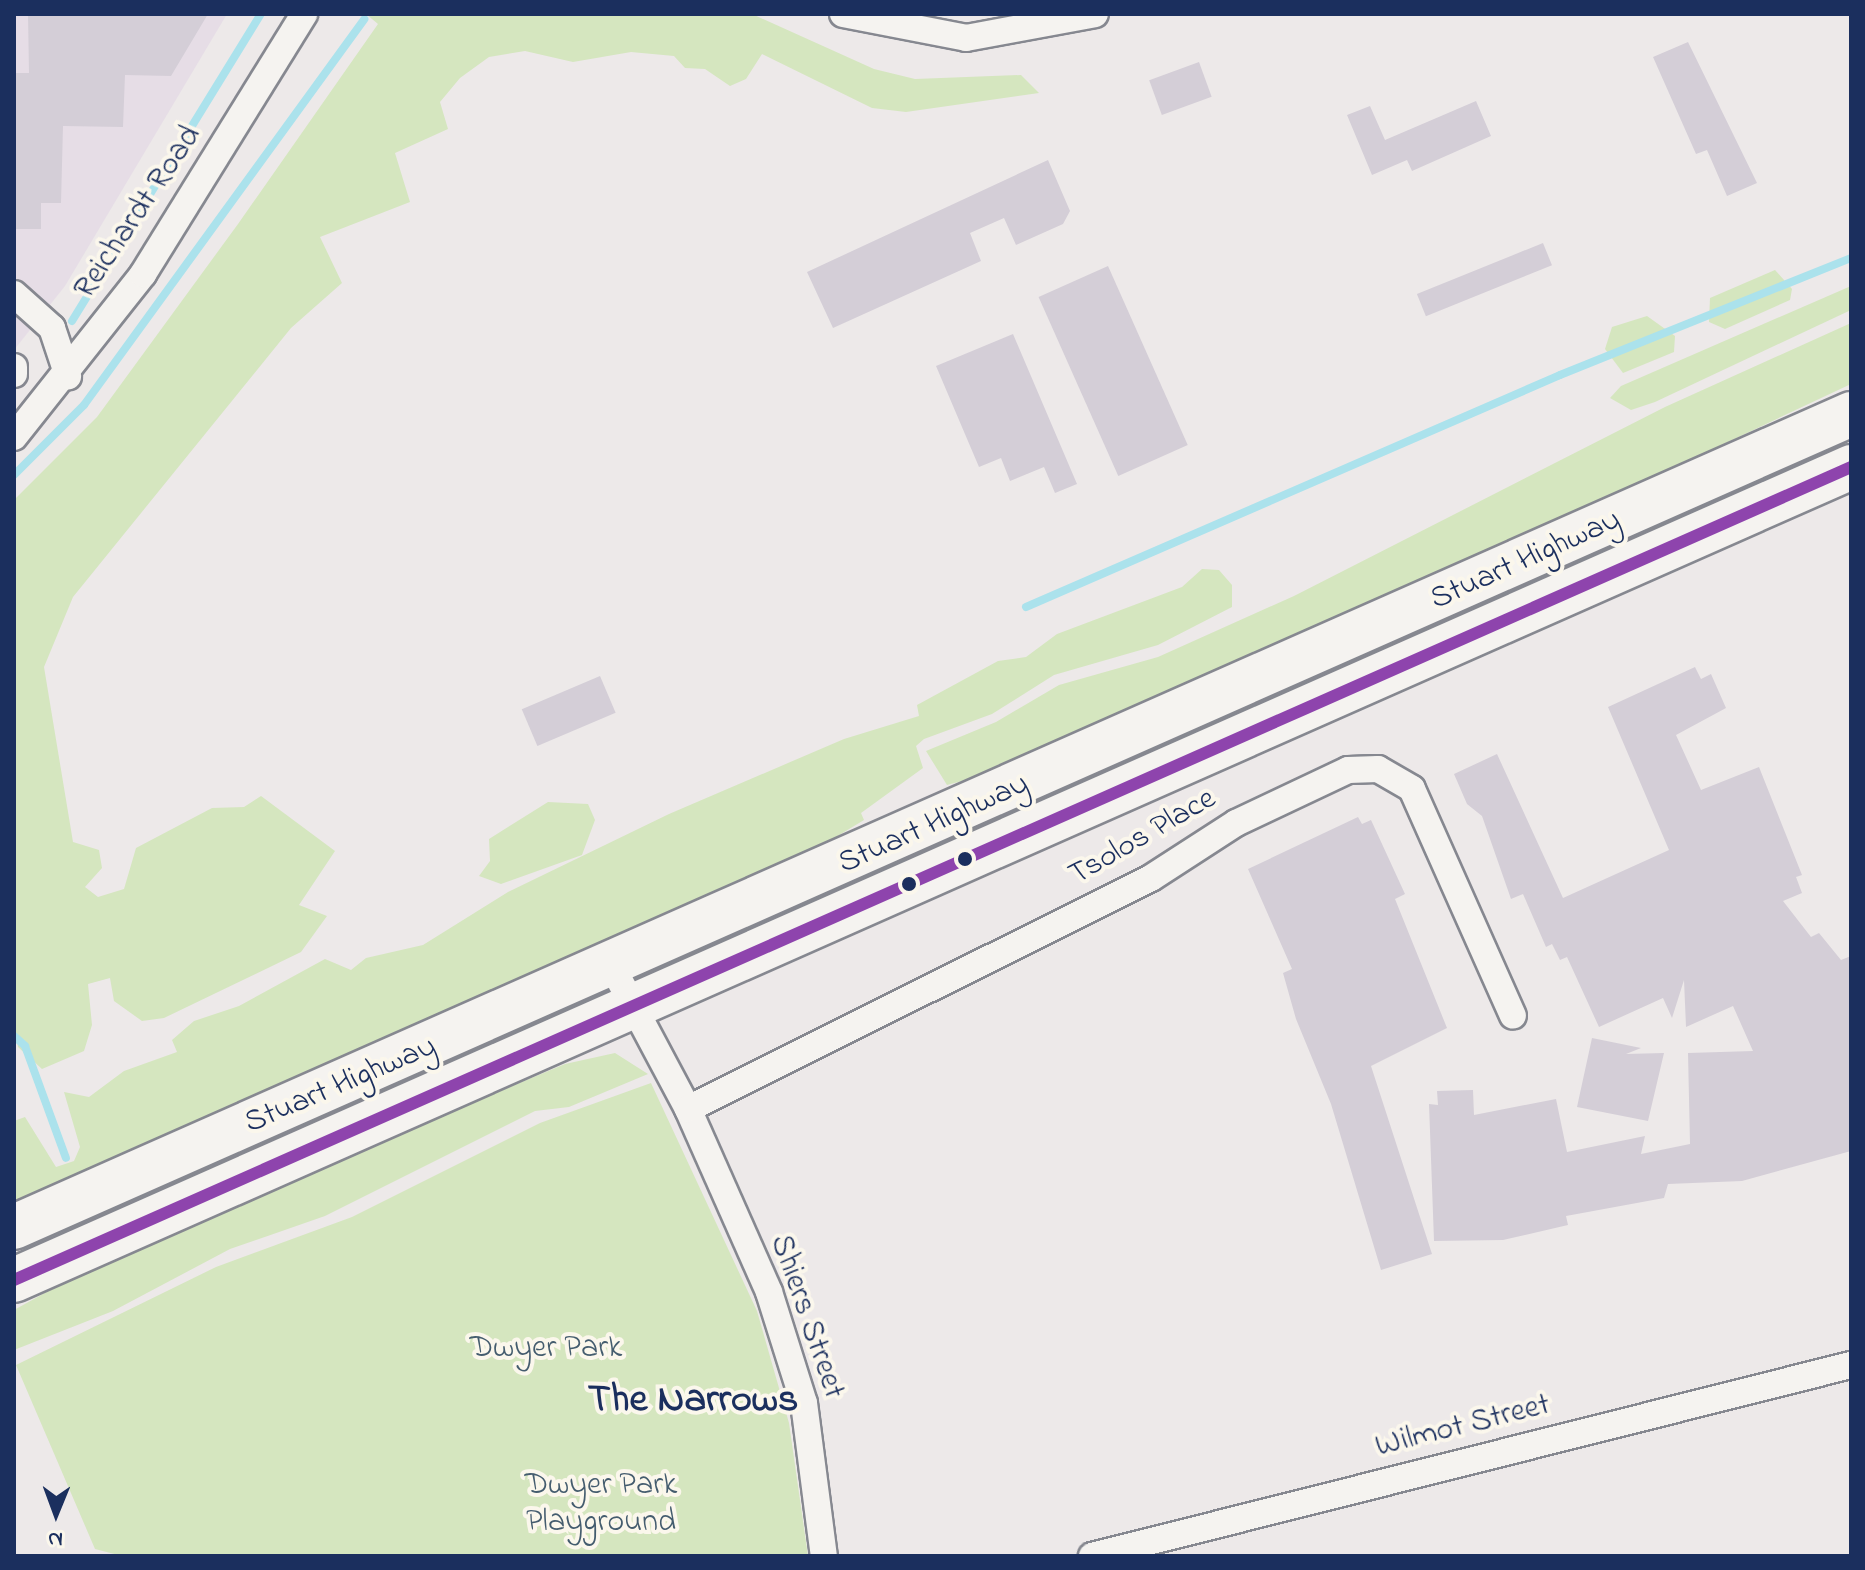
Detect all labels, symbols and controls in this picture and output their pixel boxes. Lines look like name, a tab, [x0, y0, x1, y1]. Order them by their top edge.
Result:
street label: Reichardt Road	[67, 119, 211, 307]
street label: Stuart Highway	[1425, 502, 1627, 620]
street label: Stuart Highway	[833, 766, 1035, 884]
street label: Tsolos Place	[1063, 781, 1223, 895]
unlabelled marker	[957, 851, 973, 867]
unlabelled marker	[901, 876, 917, 892]
street label: Stuart Highway	[240, 1028, 442, 1144]
street label: Shiers Street	[760, 1230, 852, 1404]
park label: Dwyer Park	[470, 1330, 622, 1368]
district label: The Narrows	[588, 1377, 798, 1425]
street label: Wilmot Street	[1372, 1387, 1554, 1467]
park label: Dwyer Park Playground	[525, 1468, 677, 1543]
north arrow	[16, 1474, 96, 1554]
text: N	[48, 1522, 63, 1554]

